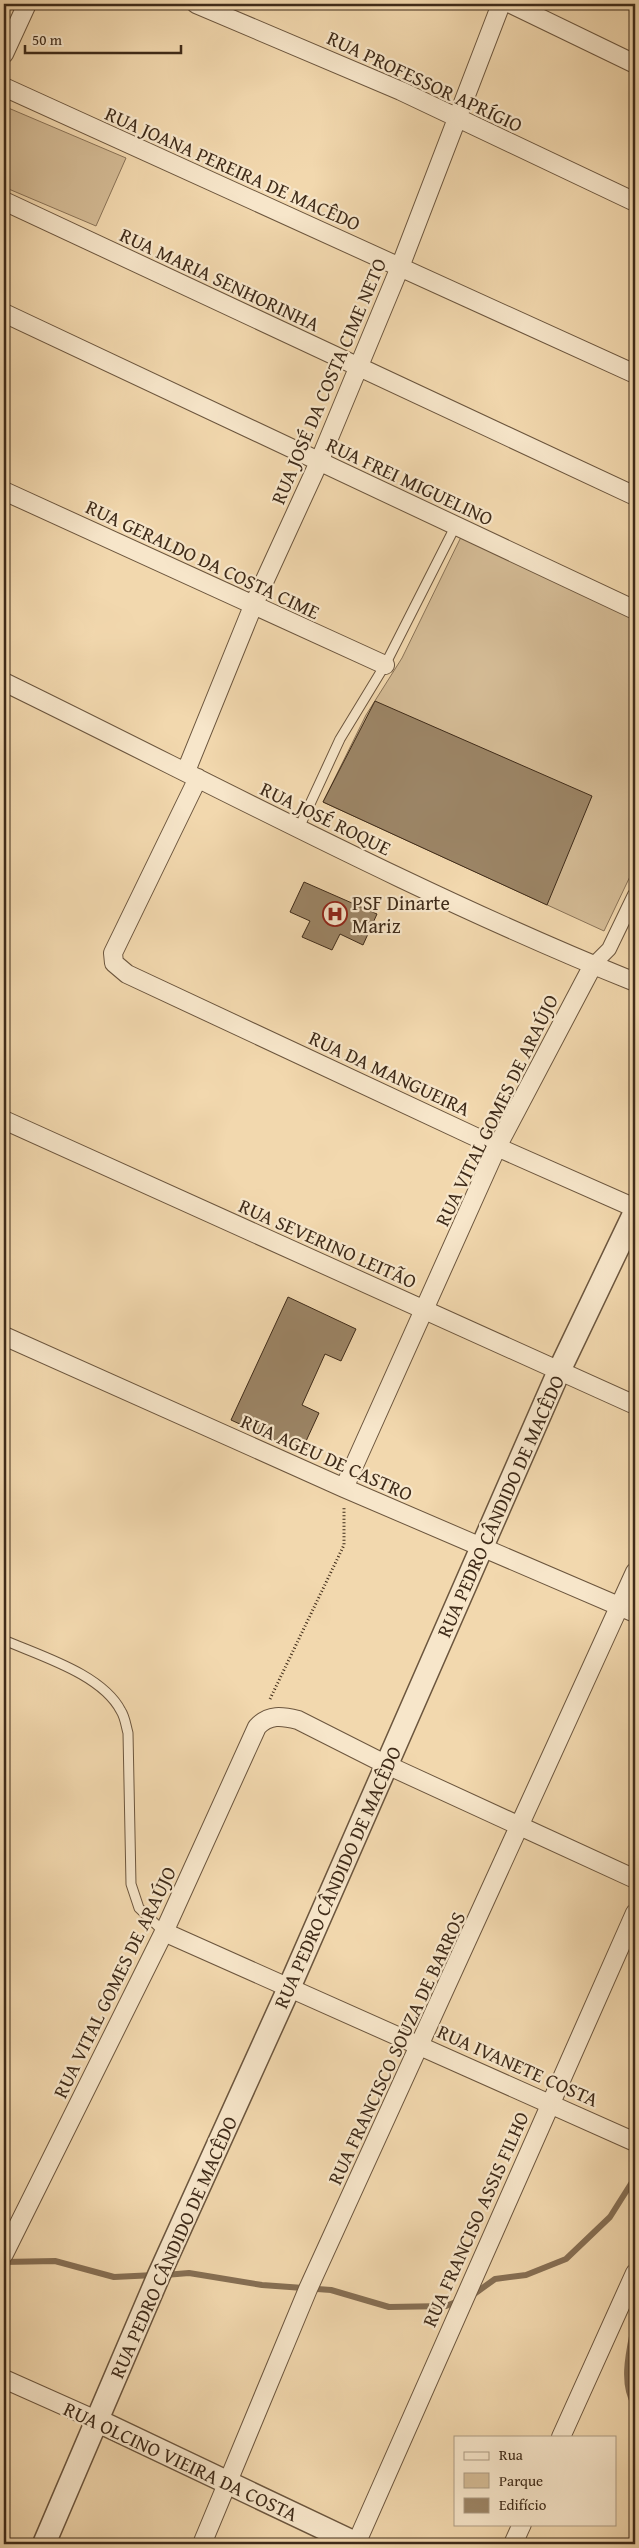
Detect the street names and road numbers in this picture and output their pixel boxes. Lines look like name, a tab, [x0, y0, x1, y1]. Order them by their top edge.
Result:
street label: RUA PROFESSOR APRÍGIO	[322, 23, 528, 139]
street label: RUA JOANA PEREIRA DE MACÊDO	[101, 98, 365, 238]
street label: RUA MARIA SENHORINHA	[115, 220, 325, 338]
street label: RUA JOSÉ DA COSTA CIME NETO	[263, 253, 393, 509]
street label: RUA FREI MIGUELINO	[322, 430, 498, 532]
street label: RUA GERALDO DA COSTA CIME	[81, 492, 325, 626]
street label: RUA JOSÉ ROQUE	[256, 774, 396, 862]
street label: RUA VITAL GOMES DE ARAÚJO	[427, 989, 565, 1231]
street label: RUA DA MANGUEIRA	[305, 1023, 475, 1123]
street label: RUA SEVERINO LEITÃO	[234, 1191, 422, 1295]
street label: RUA PEDRO CÂNDIDO DE MACÊDO	[429, 1370, 571, 1642]
street label: RUA AGEU DE CASTRO	[236, 1406, 418, 1508]
street label: RUA PEDRO CÂNDIDO DE MACÊDO	[266, 1741, 408, 2013]
street label: RUA VITAL GOMES DE ARAÚJO	[45, 1861, 183, 2103]
street label: RUA FRANCISCO SOUZA DE BARROS	[320, 1907, 472, 2189]
street label: RUA IVANETE COSTA	[433, 2016, 603, 2114]
street label: RUA FRANCISO ASSIS FILHO	[414, 2107, 536, 2331]
street label: RUA PEDRO CÂNDIDO DE MACÊDO	[102, 2111, 244, 2383]
street label: RUA OLCINO VIEIRA DA COSTA	[59, 2394, 303, 2528]

